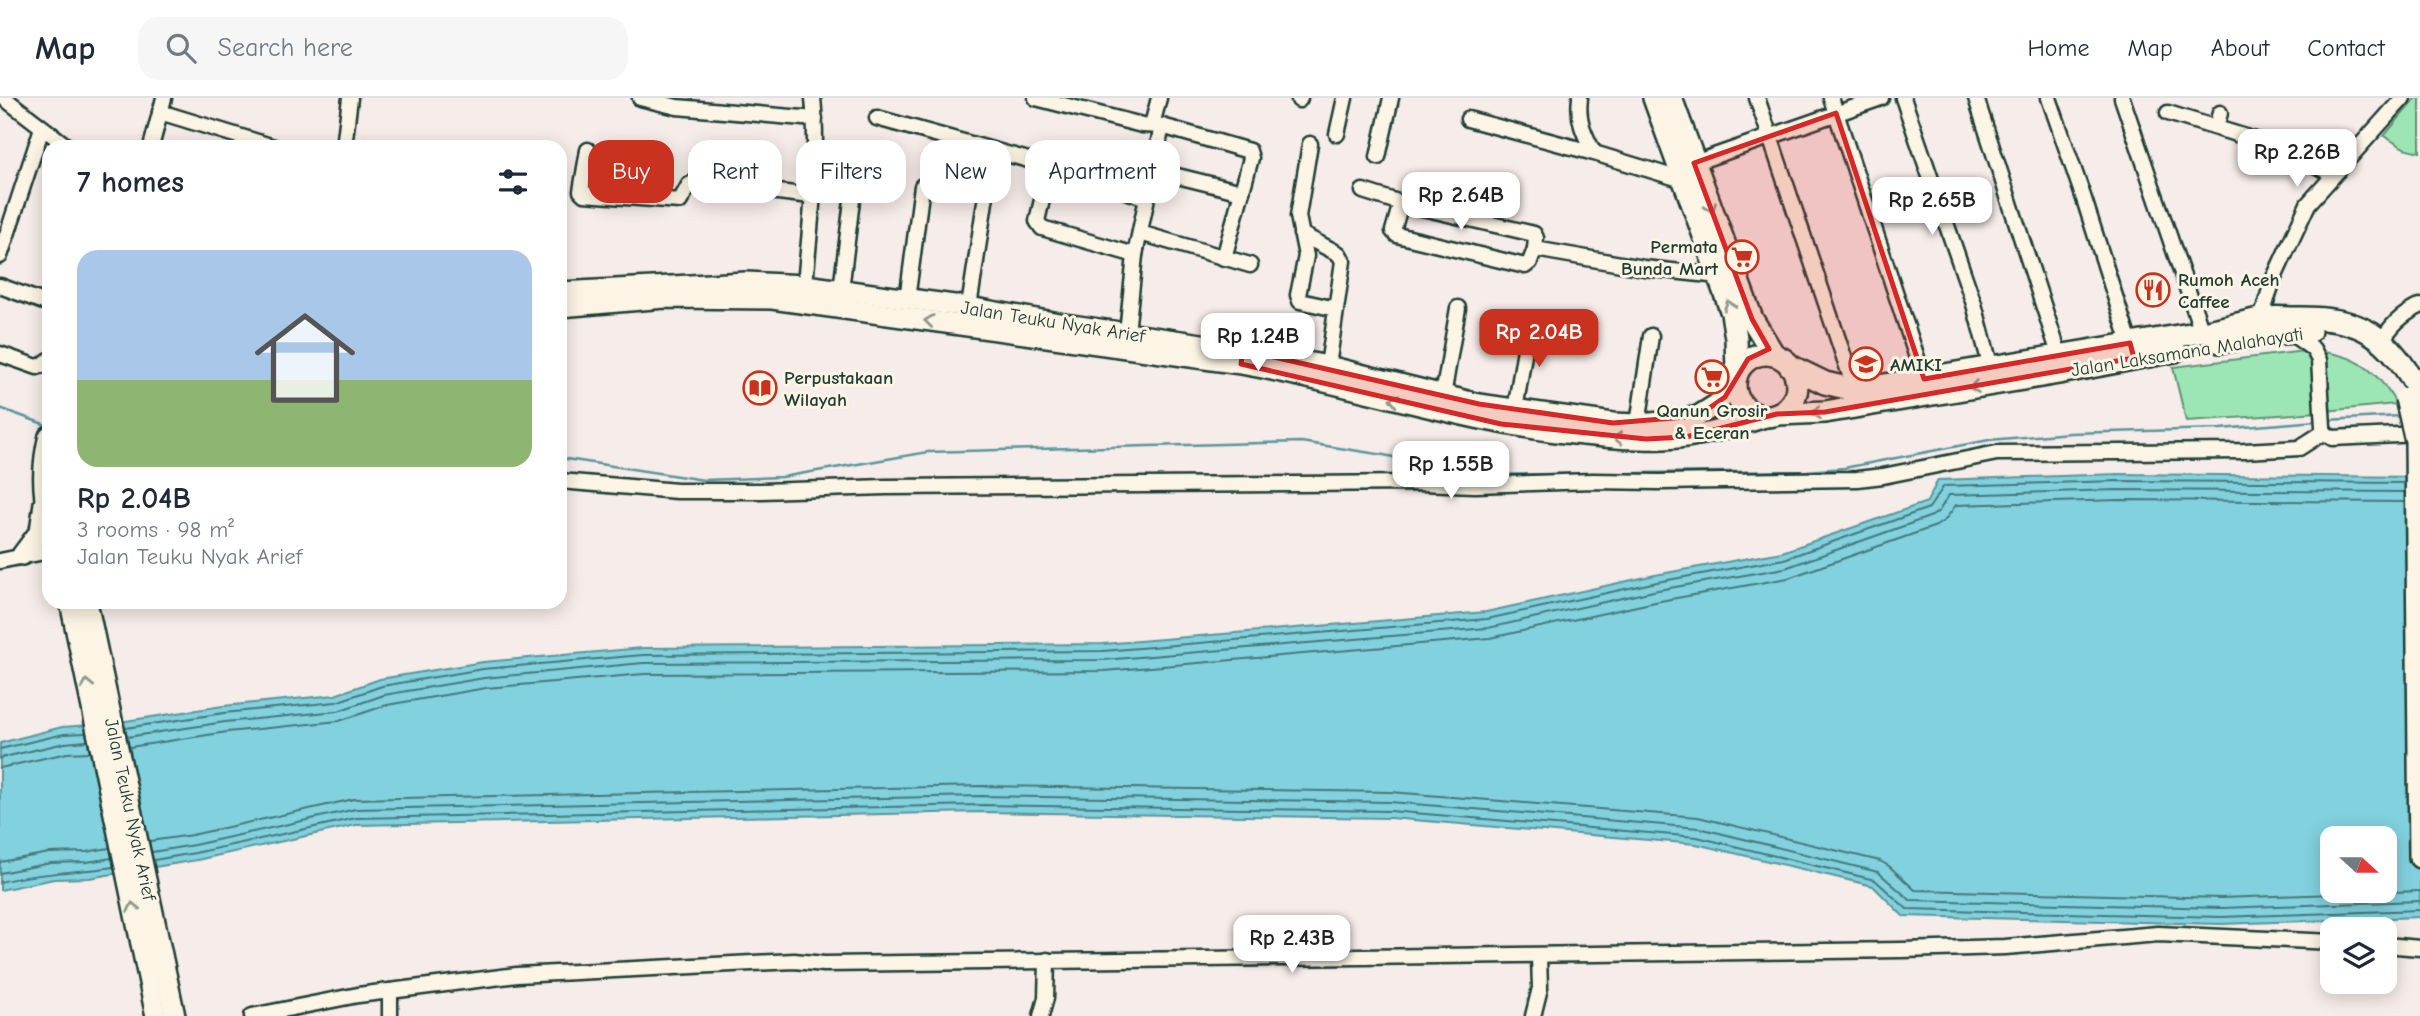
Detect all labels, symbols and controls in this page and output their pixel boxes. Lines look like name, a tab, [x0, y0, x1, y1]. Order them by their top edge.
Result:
search box	[138, 17, 628, 80]
text: Map	[35, 29, 96, 67]
icon: search	[162, 29, 200, 67]
text: Search here	[218, 33, 353, 63]
text: Home	[2028, 34, 2089, 62]
text: Map	[2127, 34, 2173, 62]
text: About	[2211, 34, 2269, 62]
text: Contact	[2307, 34, 2385, 62]
pin: Rp 2.26B	[2225, 130, 2369, 189]
text: Rp 2.26B	[2254, 138, 2340, 165]
chip: Buy	[588, 140, 674, 203]
chip: Rent	[688, 140, 782, 203]
chip: Filters	[796, 140, 906, 203]
chip: New	[920, 140, 1011, 203]
chip: Apartment	[1025, 140, 1180, 203]
icon: filters	[494, 163, 532, 201]
text: 7 homes	[77, 165, 184, 200]
pin: Rp 2.64B	[1389, 172, 1533, 232]
pin: Rp 2.65B	[1860, 178, 2004, 237]
text: Rp 2.64B	[1418, 181, 1504, 208]
text: Rp 2.65B	[1888, 186, 1976, 213]
one-way arrow	[1702, 202, 1716, 214]
place label: Permata Bunda Mart	[1621, 236, 1719, 280]
supermarket icon: Permata Bunda Mart	[1723, 238, 1761, 276]
place label: Rumoh Aceh Caffee	[2178, 269, 2279, 313]
restaurant icon: Rumoh Aceh Caffee	[2134, 271, 2172, 309]
icon: home	[242, 295, 368, 421]
street label: Jalan Teuku Nyak Arief	[959, 297, 1148, 348]
one-way arrow	[1723, 300, 1738, 312]
pin: Rp 2.04B	[1467, 310, 1611, 369]
one-way arrow	[923, 313, 935, 328]
pin: Rp 1.24B	[1186, 314, 1330, 373]
text: Rp 2.04B	[1495, 318, 1583, 345]
text: Rp 1.24B	[1217, 322, 1299, 349]
street label: Jalan Laksamana Malahayati	[2070, 323, 2305, 381]
school or university icon: AMIKI	[1847, 345, 1885, 383]
place label: AMIKI	[1890, 354, 1942, 376]
supermarket icon: Qanun Grosir & Eceran	[1693, 358, 1731, 396]
place label: Perpustakaan Wilayah	[784, 367, 893, 411]
library icon: Perpustakaan Wilayah	[741, 369, 779, 407]
one-way arrow	[1968, 379, 1980, 394]
one-way arrow	[1388, 394, 1400, 408]
place label: Qanun Grosir & Eceran	[1656, 400, 1768, 444]
one-way arrow	[1810, 406, 1822, 421]
one-way arrow	[1612, 431, 1623, 446]
pin: Rp 1.55B	[1379, 442, 1523, 501]
text: Rp 1.55B	[1408, 450, 1494, 477]
text: Rp 2.04B	[77, 481, 191, 516]
text: 3 rooms · 98 m²	[77, 516, 234, 543]
text: Jalan Teuku Nyak Arief	[77, 543, 302, 570]
one-way arrow	[80, 678, 95, 690]
street label: Jalan Teuku Nyak Arief	[100, 716, 160, 904]
north arrow	[2320, 826, 2398, 903]
map controls	[2320, 826, 2397, 994]
one-way arrow	[126, 901, 141, 913]
pin: Rp 2.43B	[1220, 916, 1364, 975]
button: layers	[2320, 917, 2397, 994]
text: Rp 2.43B	[1249, 924, 1335, 951]

